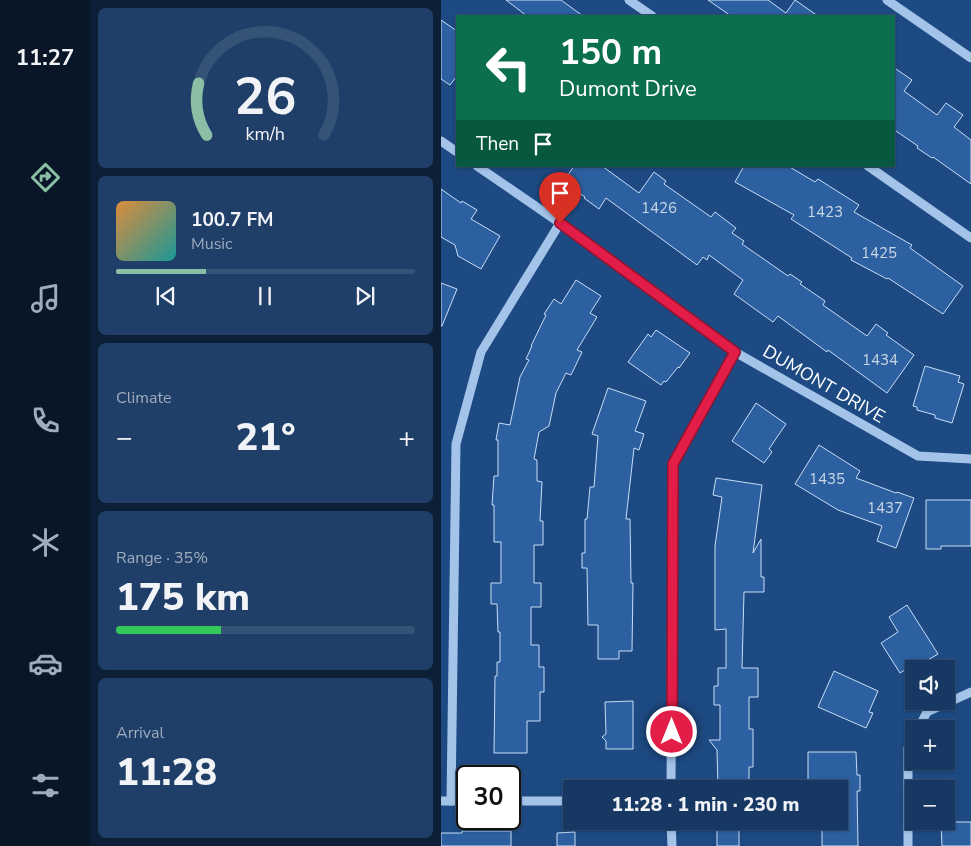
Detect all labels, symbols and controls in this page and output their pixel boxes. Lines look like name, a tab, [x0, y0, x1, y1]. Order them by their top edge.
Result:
text: 150 m	[559, 29, 662, 76]
icon: left	[476, 35, 541, 100]
text: 11:27	[16, 43, 74, 73]
text: 26	[234, 61, 297, 132]
text: Dumont Drive	[559, 74, 697, 104]
text: km/h	[246, 122, 285, 146]
icon: arrive	[529, 130, 557, 158]
text: Then	[476, 131, 519, 157]
icon: directions	[28, 160, 63, 195]
pin	[539, 172, 581, 223]
icon: arrive	[546, 179, 574, 207]
house number: 1426	[641, 198, 677, 218]
house number: 1423	[807, 202, 843, 222]
text: 100.7 FM	[191, 207, 274, 233]
text: Music	[191, 233, 232, 255]
house number: 1425	[861, 243, 897, 263]
icon: music	[28, 281, 63, 316]
icon: previous	[152, 282, 180, 310]
icon: pause	[251, 282, 279, 310]
icon: next	[351, 282, 379, 310]
street label: DUMONT DRIVE	[759, 339, 889, 429]
house number: 1434	[862, 350, 898, 370]
text: Climate	[116, 387, 171, 409]
icon: phone	[28, 403, 63, 438]
text: 21°	[235, 412, 296, 463]
text: −	[116, 419, 133, 457]
text: +	[398, 419, 415, 457]
house number: 1435	[809, 469, 845, 489]
house number: 1437	[867, 498, 903, 518]
icon: climate	[28, 525, 63, 560]
text: Range · 35%	[116, 547, 208, 569]
text: 175 km	[116, 572, 250, 623]
icon: car	[28, 646, 63, 681]
map controls	[905, 660, 955, 830]
button: sound	[905, 660, 955, 710]
position arrow	[645, 705, 697, 757]
button: +	[905, 720, 955, 770]
text: Arrival	[116, 722, 164, 744]
text: 11:28	[116, 747, 217, 798]
speed limit sign: 30	[456, 765, 521, 830]
icon: filters	[28, 768, 63, 803]
button: −	[905, 780, 955, 830]
text: 11:28 · 1 min · 230 m	[612, 792, 799, 818]

